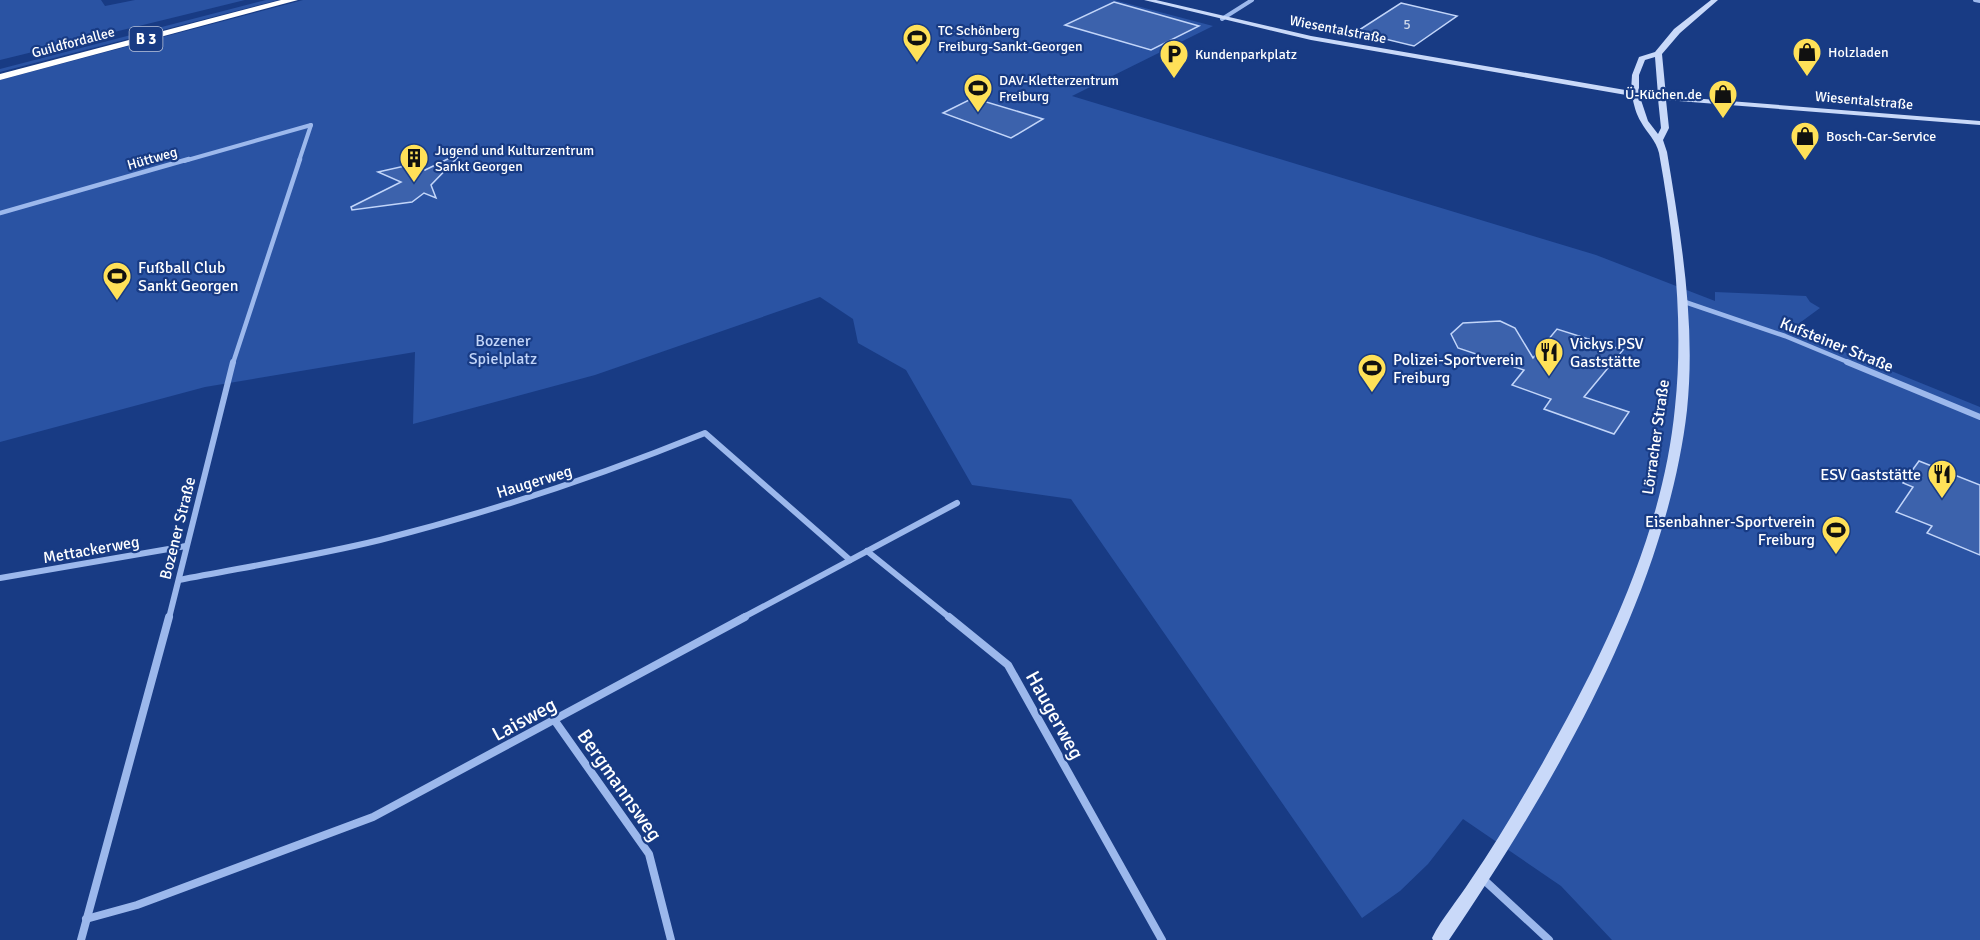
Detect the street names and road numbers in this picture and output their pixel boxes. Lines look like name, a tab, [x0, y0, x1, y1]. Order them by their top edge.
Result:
street label: Wiesentalstraße	[1288, 12, 1388, 47]
street label: Guildfordallee	[30, 23, 116, 62]
road number: B 3	[130, 27, 162, 51]
street label: Wiesentalstraße	[1814, 88, 1914, 113]
street label: Hüttweg	[125, 143, 179, 174]
street label: Kufsteiner Straße	[1777, 313, 1896, 377]
street label: Lörracher Straße	[1638, 378, 1674, 496]
street label: Haugerweg	[494, 461, 575, 503]
street label: Bozener Straße	[156, 475, 200, 582]
street label: Mettackerweg	[41, 532, 141, 568]
street label: Haugerweg	[1020, 666, 1089, 764]
street label: Laisweg	[488, 692, 561, 747]
street label: Bergmannsweg	[572, 724, 667, 846]

